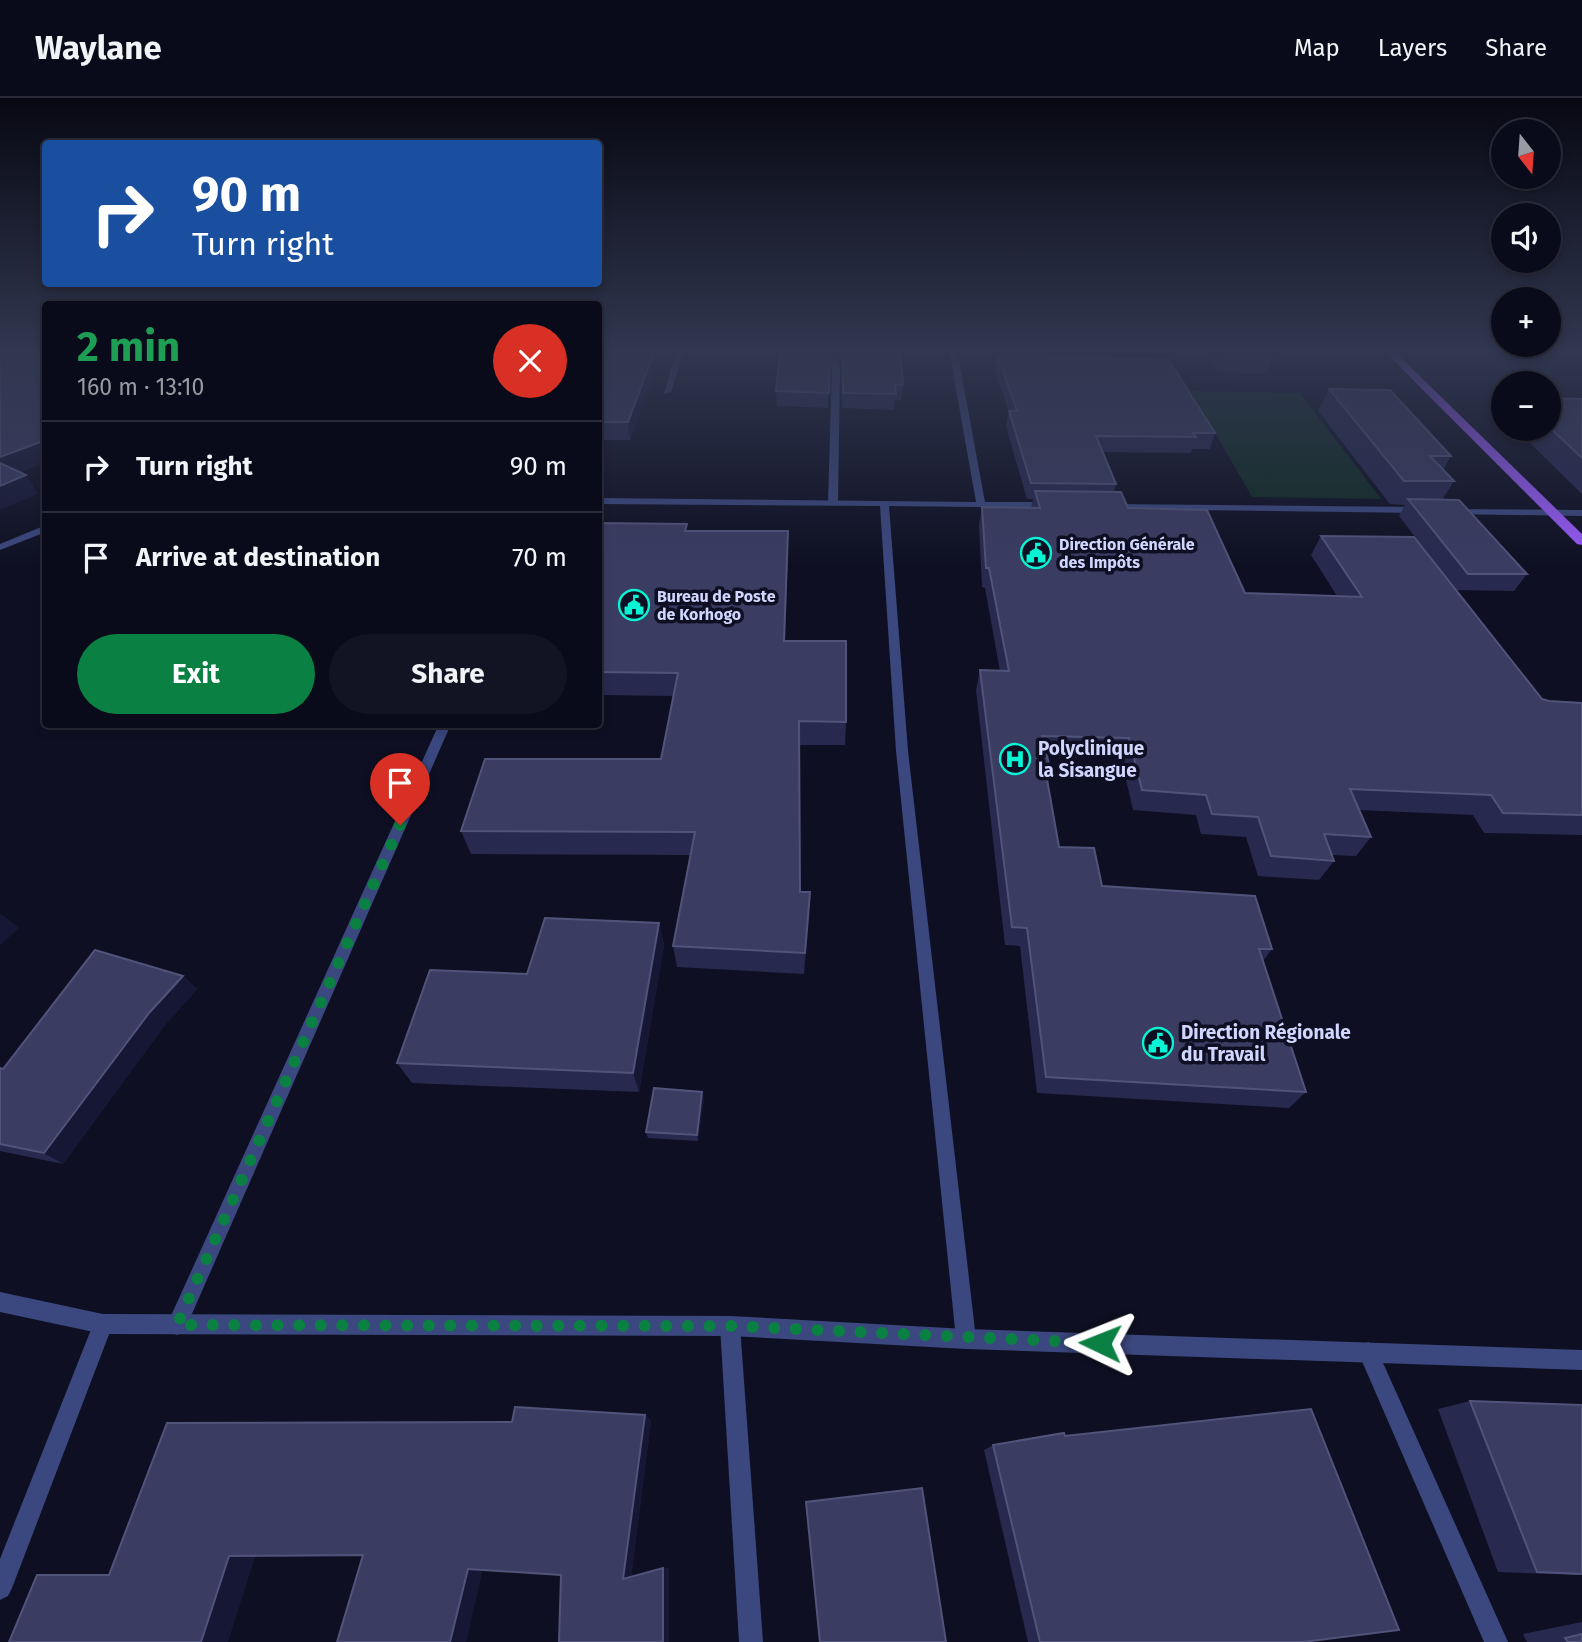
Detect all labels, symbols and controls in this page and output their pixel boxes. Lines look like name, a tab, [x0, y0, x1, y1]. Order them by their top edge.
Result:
text: Waylane	[35, 28, 162, 68]
text: Map	[1294, 34, 1340, 62]
text: Layers	[1378, 34, 1447, 62]
text: Share	[1485, 34, 1547, 62]
north arrow	[1491, 119, 1561, 189]
map controls	[1491, 119, 1561, 441]
text: 90 m	[192, 165, 301, 224]
icon: right	[77, 168, 168, 259]
button: sound	[1491, 203, 1561, 273]
text: Turn right	[192, 225, 334, 263]
button: +	[1491, 287, 1561, 357]
text: 2 min	[77, 322, 180, 372]
button: close	[493, 324, 567, 398]
button: −	[1491, 371, 1561, 441]
text: 160 m · 13:10	[77, 373, 204, 401]
icon: right	[77, 448, 115, 486]
text: Turn right	[136, 451, 253, 482]
text: 90 m	[510, 451, 567, 482]
place label: Direction Générale des Impôts	[1059, 535, 1195, 572]
public building icon: Direction Générale des Impôts	[1019, 536, 1053, 570]
icon: arrive	[77, 539, 115, 577]
text: Arrive at destination	[136, 542, 380, 573]
text: 70 m	[512, 542, 567, 573]
place label: Bureau de Poste de Korhogo	[657, 587, 776, 624]
public building icon: Bureau de Poste de Korhogo	[617, 588, 651, 622]
button: Exit	[77, 634, 315, 714]
button: Share	[329, 634, 567, 714]
place label: Polyclinique la Sisangue	[1038, 737, 1144, 782]
hospital icon: Polyclinique la Sisangue	[998, 742, 1032, 776]
pin	[370, 753, 430, 825]
icon: arrive	[381, 764, 419, 802]
place label: Direction Régionale du Travail	[1181, 1021, 1351, 1066]
public building icon: Direction Régionale du Travail	[1141, 1026, 1175, 1060]
position arrow	[1063, 1306, 1137, 1380]

